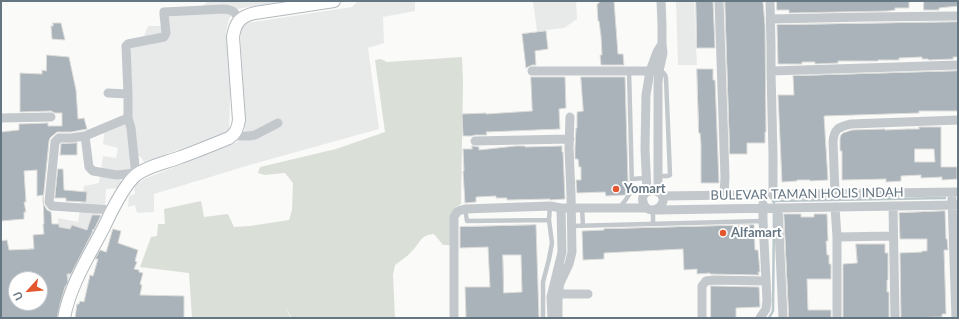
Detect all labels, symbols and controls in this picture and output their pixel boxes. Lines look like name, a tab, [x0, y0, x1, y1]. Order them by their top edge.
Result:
place label: Yomart	[624, 181, 666, 197]
marker: Yomart	[611, 184, 621, 194]
street label: BULEVAR TAMAN HOLIS INDAH	[710, 185, 904, 203]
place label: Alfamart	[731, 225, 782, 241]
marker: Alfamart	[718, 228, 728, 238]
north arrow	[8, 271, 48, 311]
text: U	[10, 290, 25, 303]

